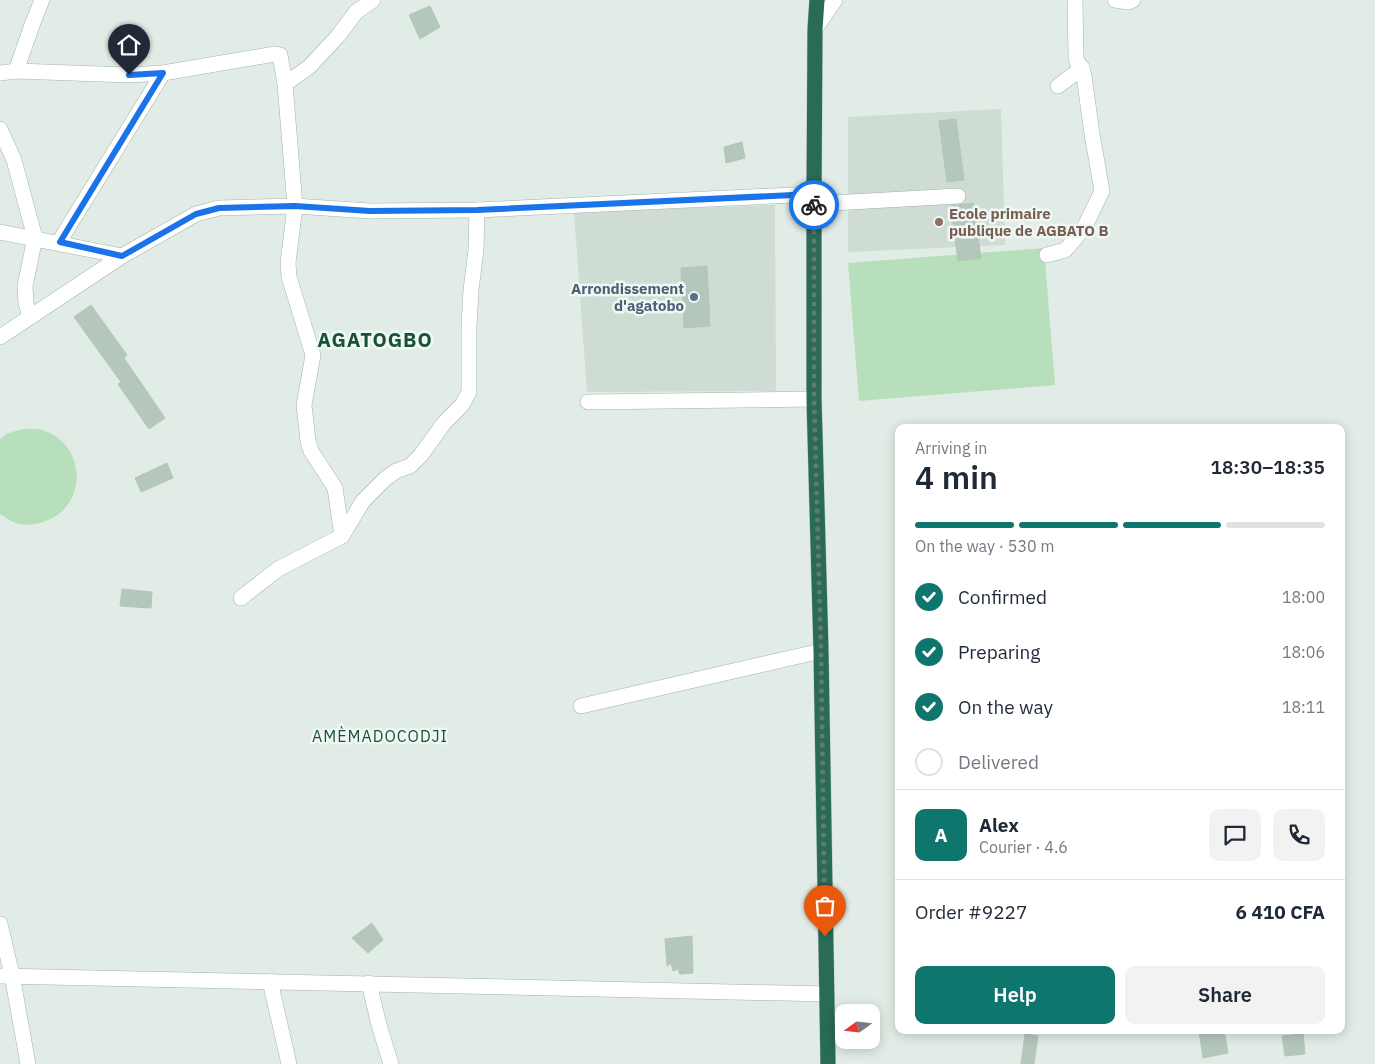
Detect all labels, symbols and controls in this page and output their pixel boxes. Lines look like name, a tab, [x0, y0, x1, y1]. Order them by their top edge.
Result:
pin	[108, 24, 150, 75]
icon: home	[115, 31, 143, 59]
courier	[789, 180, 839, 230]
icon: bike	[800, 191, 828, 219]
place label: Ecole primaire publique de AGBATO B	[949, 204, 1108, 240]
marker: Ecole primaire publique de AGBATO B	[933, 216, 945, 228]
place label: Arrondissement d'agatobo	[571, 279, 684, 315]
marker: Arrondissement d'agatobo	[688, 291, 700, 303]
district label: AGATOGBO	[317, 326, 433, 353]
text: Arriving in	[915, 438, 987, 458]
text: 18:30–18:35	[1211, 455, 1325, 479]
text: 4 min	[915, 456, 998, 498]
text: On the way · 530 m	[915, 536, 1054, 556]
icon: check	[915, 583, 943, 611]
text: Confirmed	[958, 585, 1047, 609]
text: 18:00	[1282, 587, 1325, 607]
icon: check	[915, 638, 943, 666]
text: Preparing	[958, 640, 1040, 664]
text: 18:06	[1282, 642, 1325, 662]
icon: check	[915, 693, 943, 721]
text: On the way	[958, 695, 1053, 719]
text: 18:11	[1282, 697, 1325, 717]
district label: AMÈMADOCODJI	[312, 725, 448, 746]
text: Delivered	[958, 750, 1039, 774]
button: chat	[1209, 809, 1261, 861]
button: phone	[1273, 809, 1325, 861]
text: Alex	[979, 813, 1019, 837]
text: A	[934, 823, 948, 847]
text: Courier · 4.6	[979, 837, 1068, 857]
pin	[804, 885, 846, 936]
icon: bag	[811, 892, 839, 920]
text: Order #9227	[915, 900, 1027, 924]
text: 6 410 CFA	[1236, 900, 1325, 924]
button: Help	[915, 966, 1115, 1024]
button: Share	[1125, 966, 1325, 1024]
north arrow	[835, 1004, 880, 1049]
map controls	[835, 1004, 880, 1049]

